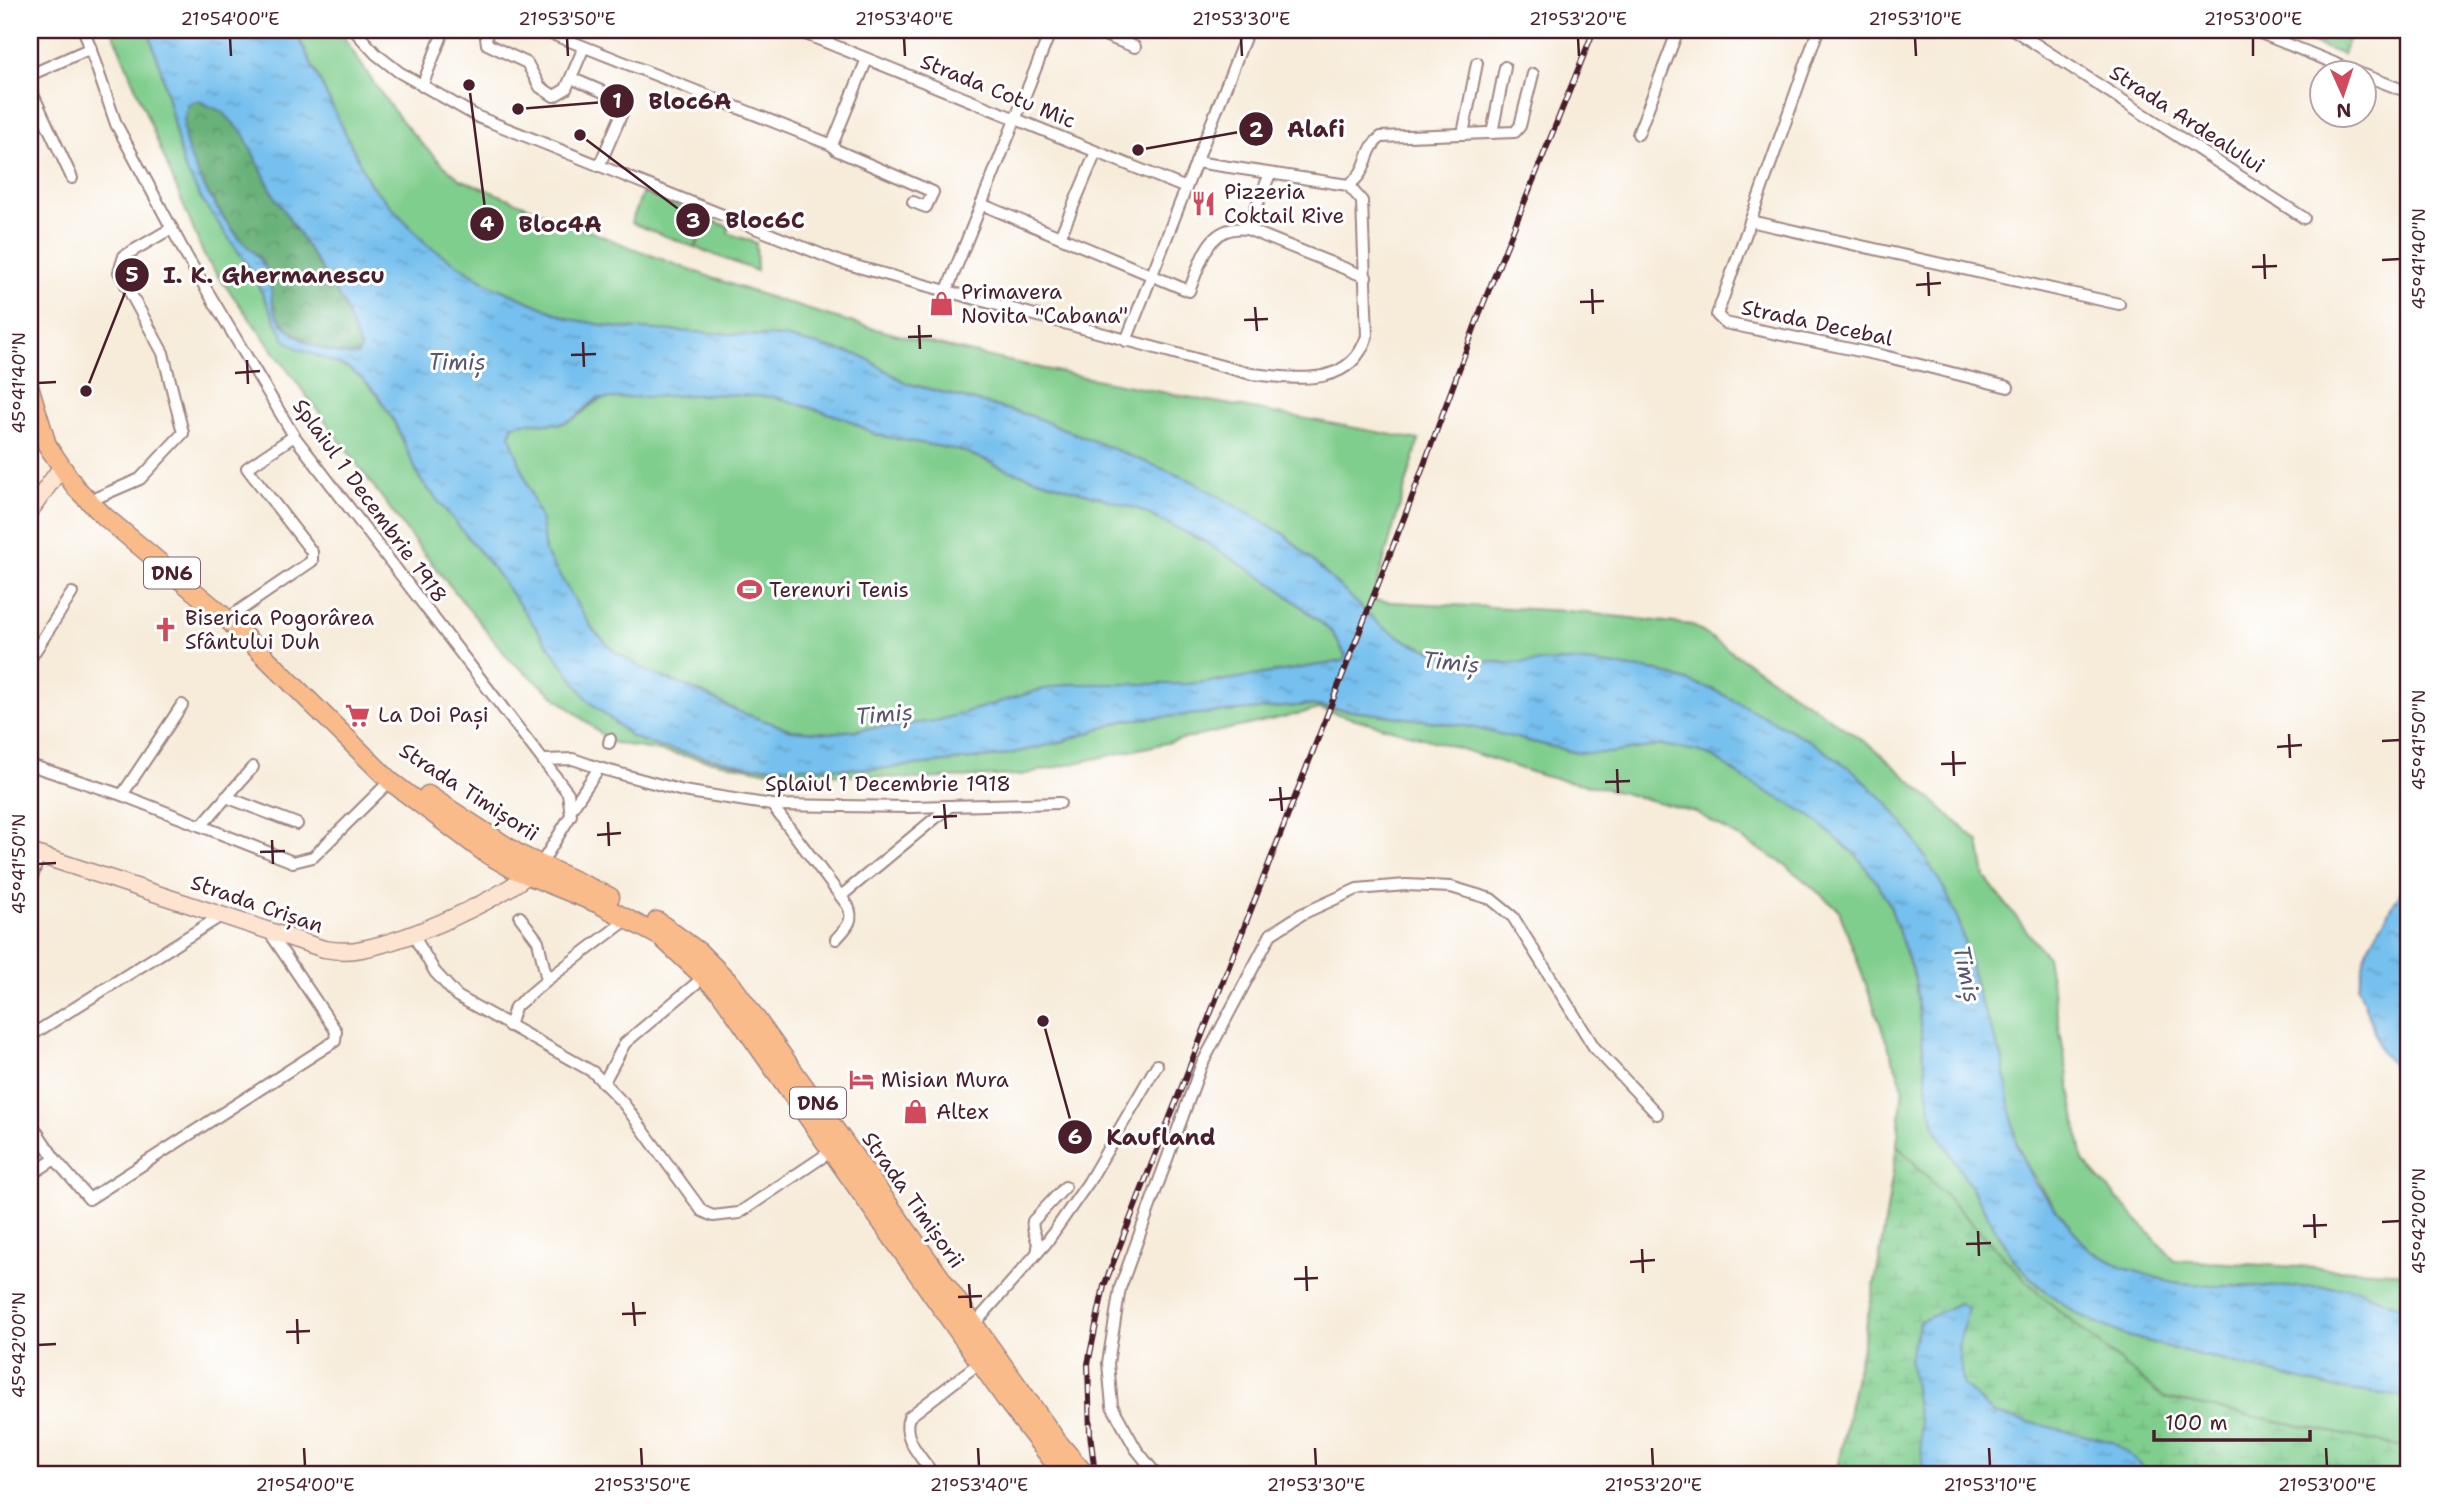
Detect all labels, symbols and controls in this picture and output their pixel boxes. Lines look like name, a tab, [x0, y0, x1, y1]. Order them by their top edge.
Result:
text: 21°54'00"E	[180, 7, 280, 31]
text: 21°53'50"E	[518, 7, 616, 31]
text: 21°53'40"E	[855, 7, 953, 31]
text: 21°53'30"E	[1192, 7, 1290, 31]
text: 21°53'20"E	[1529, 7, 1627, 31]
text: 21°53'10"E	[1868, 7, 1962, 31]
text: 21°53'00"E	[2204, 7, 2302, 31]
street label: Strada Cotu Mic	[916, 47, 1080, 135]
street label: Strada Ardealului	[2104, 58, 2270, 180]
north arrow	[2308, 60, 2378, 130]
callout: Bloc6A	[600, 79, 745, 123]
text: Bloc6A	[649, 86, 731, 116]
text: 1	[612, 87, 622, 115]
text: N	[2336, 98, 2352, 123]
callout: Alafi	[1238, 107, 1359, 151]
text: Alafi	[1287, 114, 1345, 144]
text: 2	[1249, 116, 1264, 144]
place label: Pizzeria Coktail Rive	[1224, 178, 1344, 230]
restaurant icon: Pizzeria Coktail Rive	[1190, 190, 1218, 218]
callout: Bloc6C	[676, 198, 818, 242]
callout: Bloc4A	[469, 202, 615, 246]
text: Bloc6C	[725, 205, 805, 235]
text: 3	[686, 207, 700, 235]
text: 45°41'40"N	[2407, 208, 2431, 310]
text: Bloc4A	[518, 209, 602, 239]
text: 4	[480, 210, 495, 238]
callout: I. K. Ghermanescu	[114, 253, 399, 297]
text: I. K. Ghermanescu	[163, 260, 385, 290]
text: 5	[125, 261, 139, 289]
place label: Primavera Novita "Cabana"	[961, 278, 1128, 330]
shop icon: Primavera Novita "Cabana"	[927, 290, 955, 318]
street label: Strada Decebal	[1739, 293, 1896, 353]
text: 45°41'40"N	[7, 332, 31, 434]
water label: Timiș	[428, 347, 486, 378]
street label: Splaiul 1 Decembrie 1918	[286, 393, 454, 609]
road number: DN6	[144, 558, 200, 588]
sports icon: Terenuri Tenis	[735, 576, 763, 604]
place label: Terenuri Tenis	[769, 576, 909, 604]
place label: Biserica Pogorârea Sfântului Duh	[185, 604, 374, 656]
church icon: Biserica Pogorârea Sfântului Duh	[151, 616, 179, 644]
water label: Timiș	[1421, 644, 1481, 681]
text: 45°41'50"N	[2407, 690, 2431, 790]
water label: Timiș	[854, 697, 914, 732]
supermarket icon: La Doi Pași	[344, 701, 372, 729]
place label: La Doi Pași	[378, 701, 489, 730]
street label: Strada Timișorii	[393, 736, 544, 848]
street label: Splaiul 1 Decembrie 1918	[765, 770, 1011, 798]
text: 45°41'50"N	[7, 814, 31, 914]
street label: Strada Crișan	[187, 868, 327, 941]
water label: Timiș	[1945, 943, 1988, 1006]
hotel icon: Misian Mura	[847, 1066, 875, 1094]
place label: Misian Mura	[881, 1066, 1009, 1094]
road number: DN6	[790, 1088, 846, 1119]
shop icon: Altex	[902, 1098, 930, 1126]
place label: Altex	[936, 1098, 989, 1126]
callout: Kaufland	[1057, 1115, 1230, 1159]
text: Kaufland	[1106, 1122, 1216, 1152]
text: 6	[1068, 1123, 1082, 1151]
street label: Strada Timișorii	[855, 1126, 971, 1274]
text: 45°42'00"N	[2407, 1168, 2431, 1274]
text: 45°42'00"N	[7, 1292, 31, 1398]
scale bar	[2154, 1399, 2310, 1443]
text: 100 m	[2165, 1409, 2228, 1437]
text: 21°54'00"E	[255, 1473, 355, 1497]
text: 21°53'50"E	[593, 1473, 691, 1497]
text: 21°53'40"E	[930, 1473, 1028, 1497]
text: 21°53'30"E	[1267, 1473, 1365, 1497]
text: 21°53'20"E	[1604, 1473, 1702, 1497]
text: 21°53'10"E	[1943, 1473, 2037, 1497]
text: 21°53'00"E	[2278, 1473, 2376, 1497]

